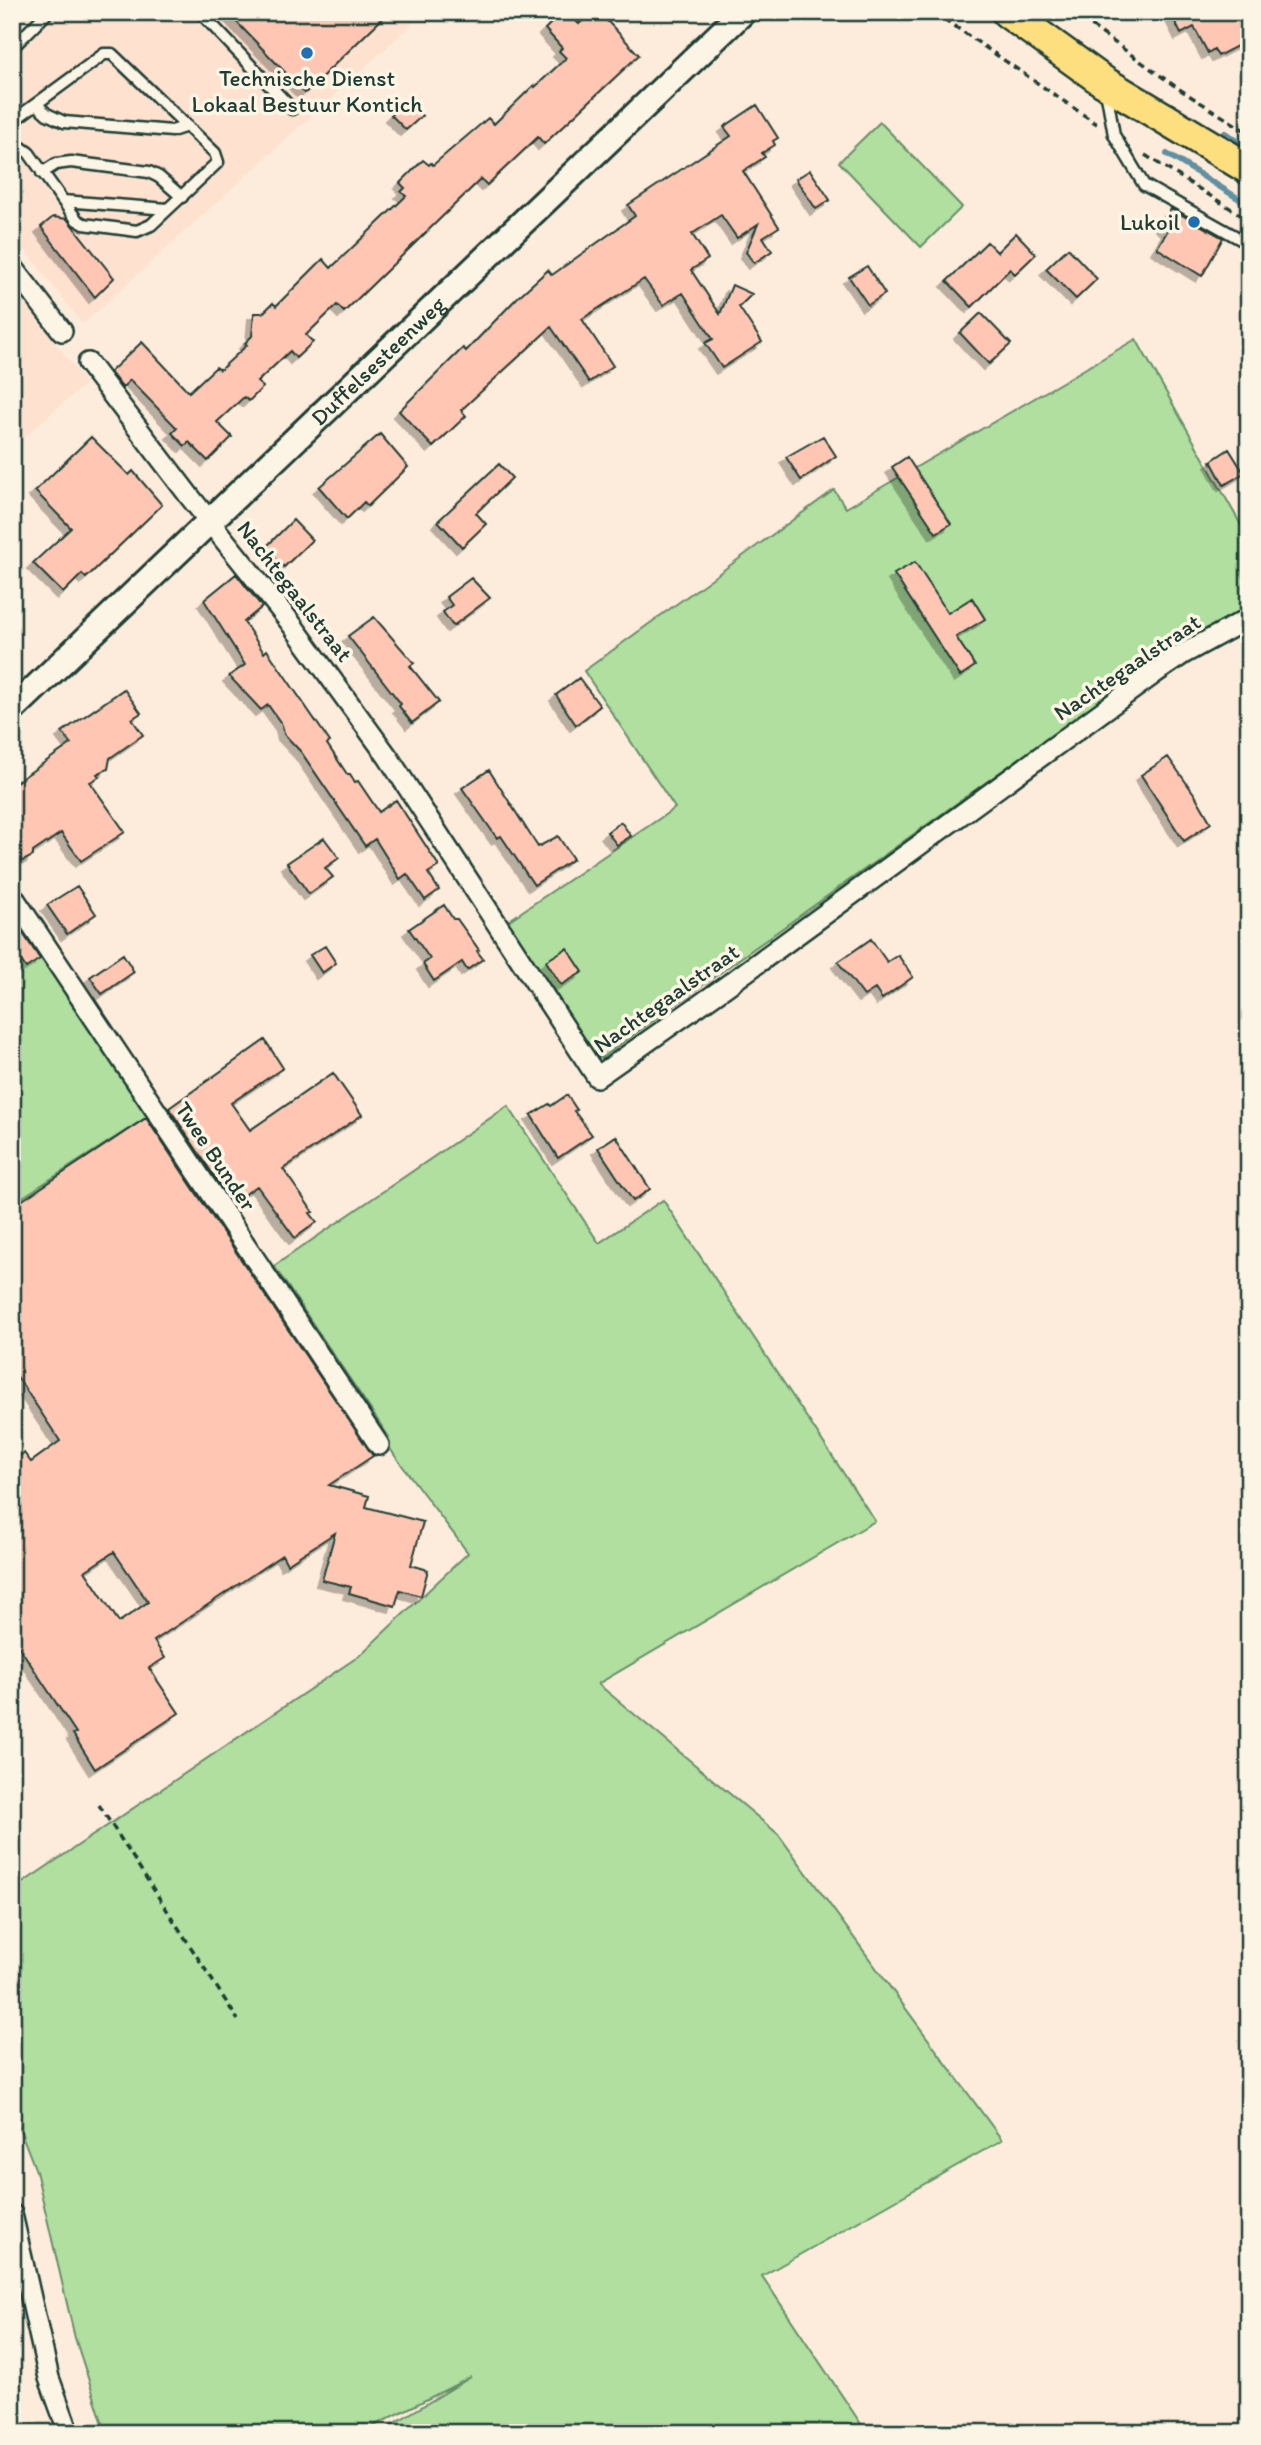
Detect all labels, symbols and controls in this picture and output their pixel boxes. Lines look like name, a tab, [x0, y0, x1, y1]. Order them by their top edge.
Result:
marker: Technische Dienst Lokaal Bestuur Kontich	[299, 45, 315, 61]
place label: Technische Dienst Lokaal Bestuur Kontich	[192, 64, 422, 118]
place label: Lukoil	[1120, 208, 1180, 236]
marker: Lukoil	[1186, 214, 1202, 230]
street label: Duffelsesteenweg	[305, 290, 451, 431]
street label: Nachtegaalstraat	[231, 515, 359, 667]
street label: Nachtegaalstraat	[1048, 607, 1206, 727]
street label: Nachtegaalstraat	[588, 937, 745, 1059]
street label: Twee Bunder	[169, 1096, 263, 1216]

